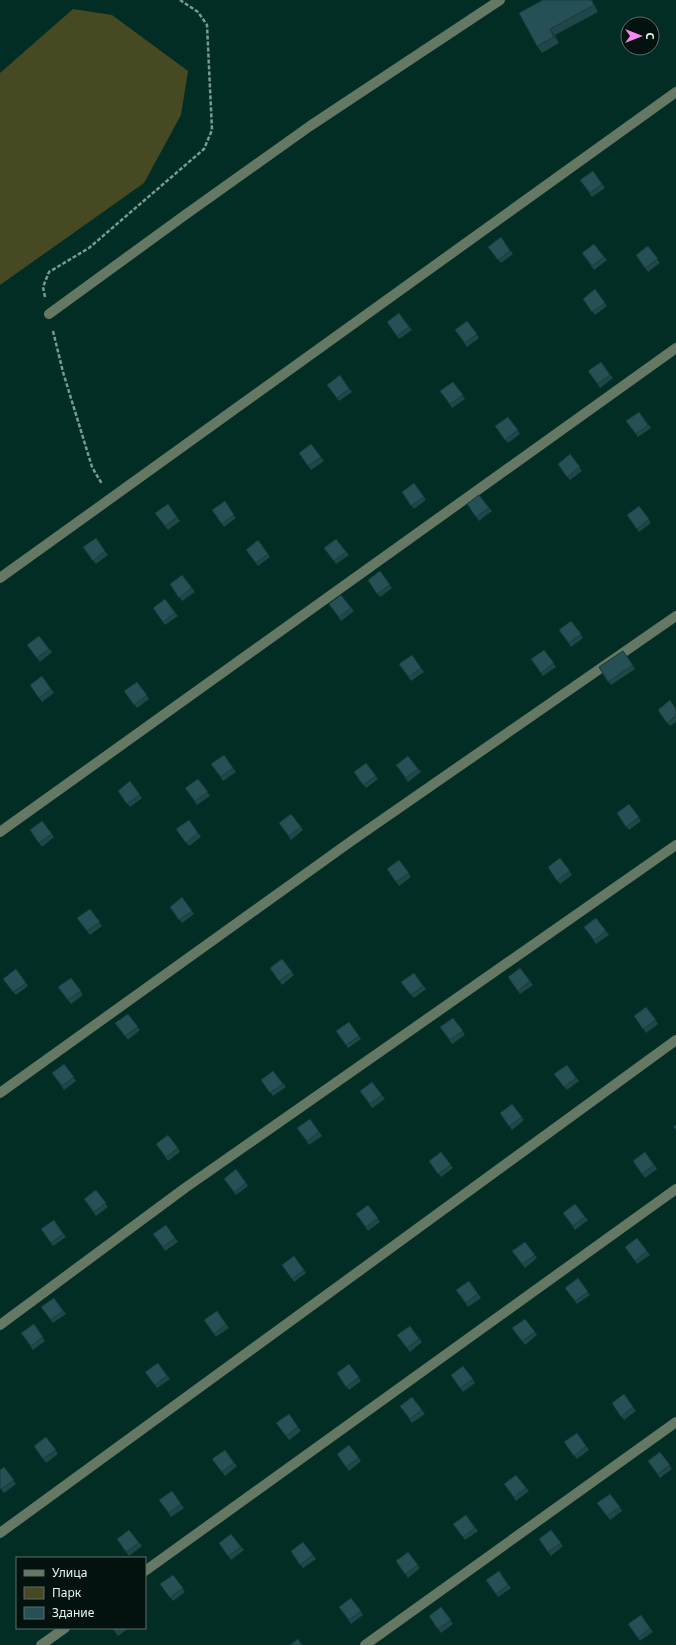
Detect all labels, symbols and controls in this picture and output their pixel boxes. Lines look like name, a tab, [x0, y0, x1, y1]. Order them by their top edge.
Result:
north arrow	[620, 16, 660, 56]
text: С	[643, 32, 658, 40]
legend	[16, 1557, 146, 1629]
text: Улица	[52, 1564, 87, 1581]
text: Парк	[52, 1584, 82, 1601]
text: Здание	[52, 1604, 95, 1621]

